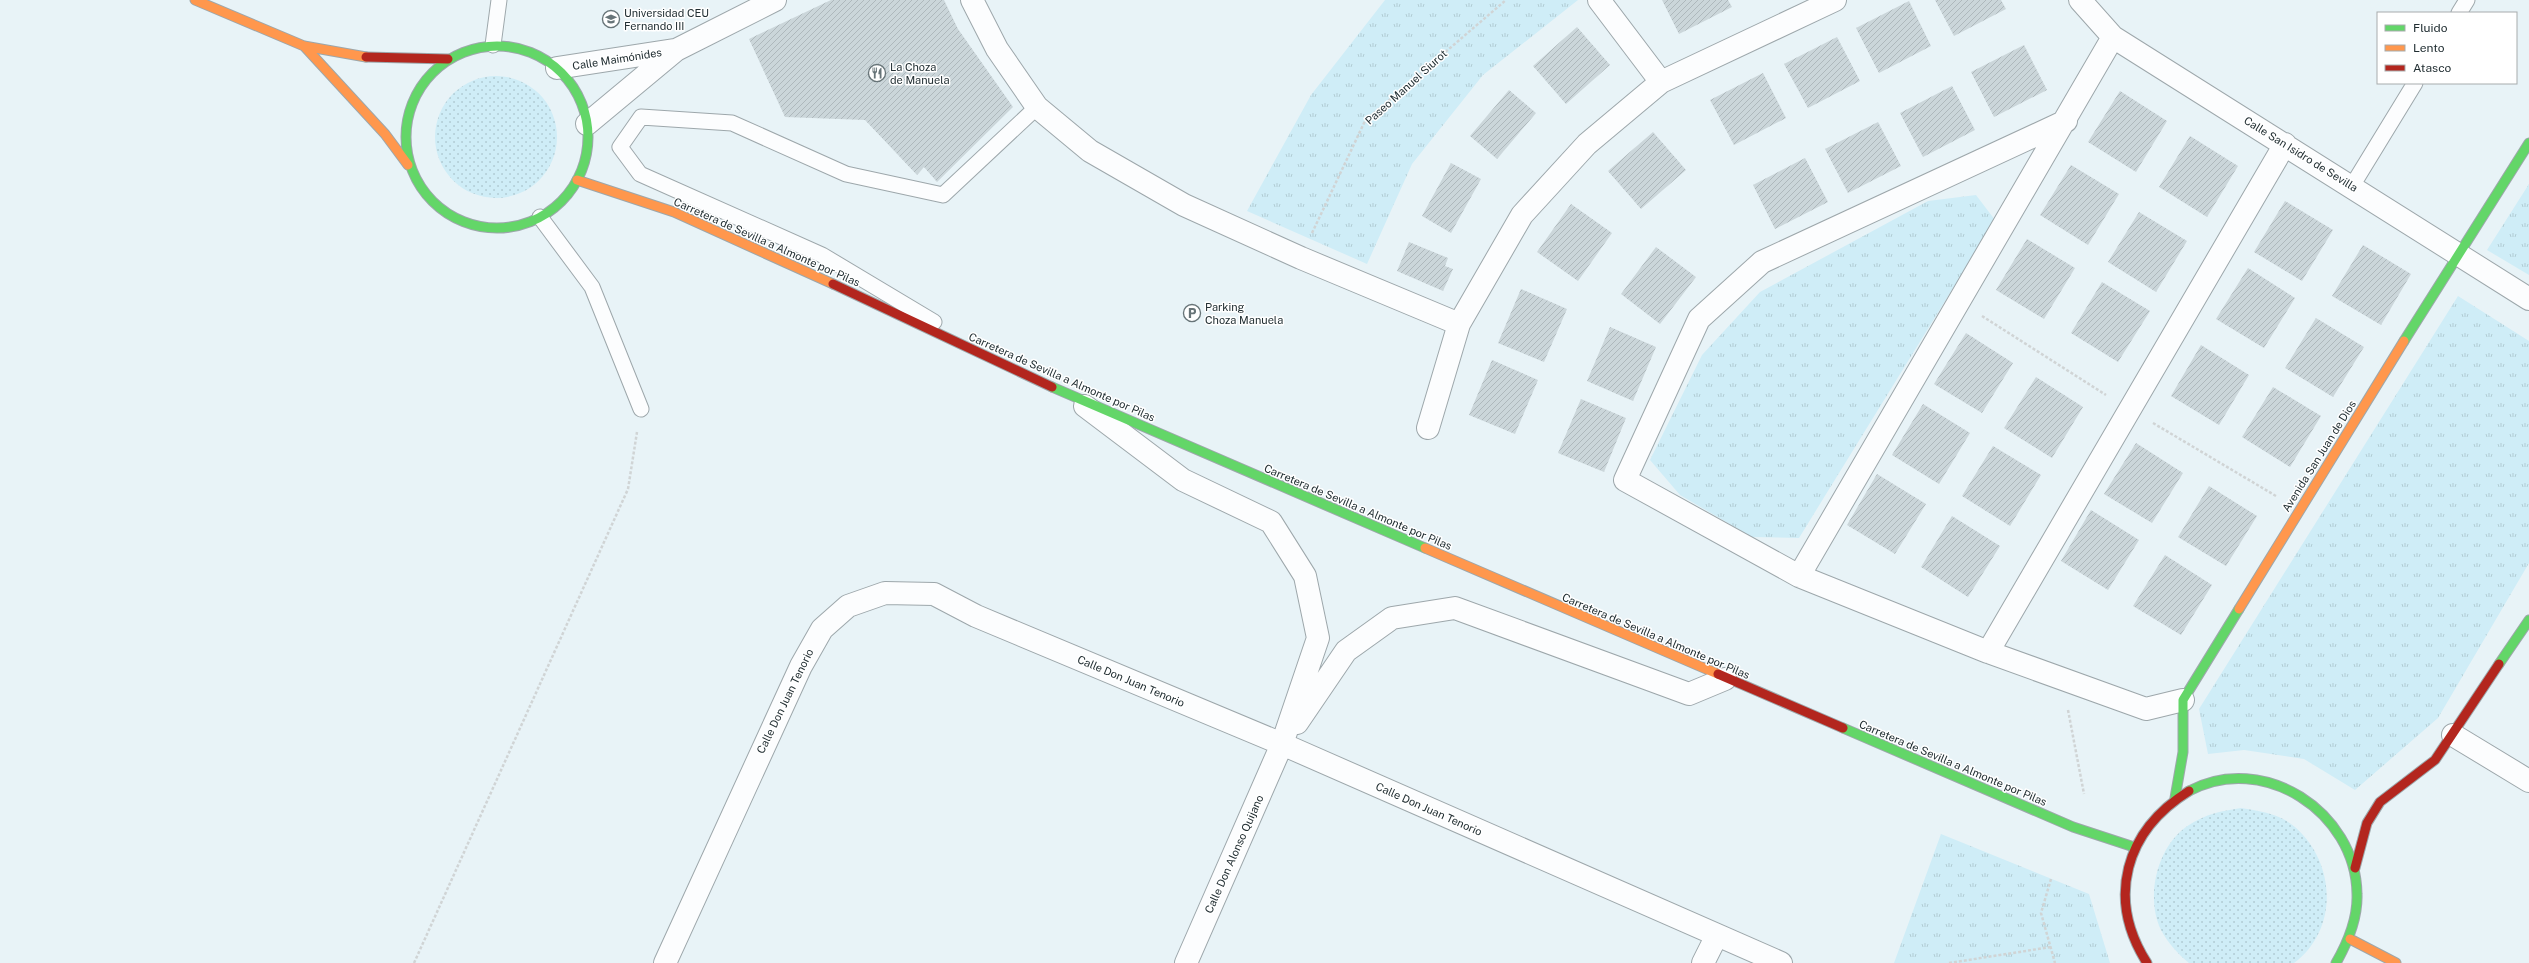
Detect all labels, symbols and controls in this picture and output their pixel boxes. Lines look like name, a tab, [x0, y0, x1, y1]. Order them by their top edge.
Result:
place label: Universidad CEU Fernando III	[624, 7, 709, 32]
school or university icon: Universidad CEU Fernando III	[601, 9, 621, 29]
legend	[2377, 12, 2517, 84]
text: Fluido	[2413, 21, 2448, 35]
text: Lento	[2413, 41, 2445, 55]
street label: Calle Maimónides	[571, 46, 663, 72]
street label: Paseo Manuel Siurot	[1363, 47, 1449, 127]
place label: La Choza de Manuela	[890, 61, 950, 86]
text: Atasco	[2413, 61, 2452, 75]
restaurant icon: La Choza de Manuela	[867, 63, 887, 83]
street label: Calle San Isidro de Sevilla	[2242, 114, 2360, 194]
street label: Carretera de Sevilla a Almonte por Pilas	[672, 195, 862, 289]
place label: Parking Choza Manuela	[1205, 301, 1283, 326]
parking icon: Parking Choza Manuela	[1182, 303, 1202, 323]
street label: Carretera de Sevilla a Almonte por Pilas	[967, 330, 1157, 424]
street label: Avenida San Juan de Dios	[2280, 398, 2358, 514]
street label: Carretera de Sevilla a Almonte por Pilas	[1262, 462, 1454, 552]
street label: Carretera de Sevilla a Almonte por Pilas	[1560, 591, 1752, 681]
street label: Calle Don Juan Tenorio	[754, 647, 816, 755]
street label: Calle Don Juan Tenorio	[1076, 653, 1186, 709]
street label: Carretera de Sevilla a Almonte por Pilas	[1857, 718, 2049, 808]
street label: Calle Don Juan Tenorio	[1374, 780, 1484, 838]
street label: Calle Don Alonso Quijano	[1202, 793, 1266, 915]

